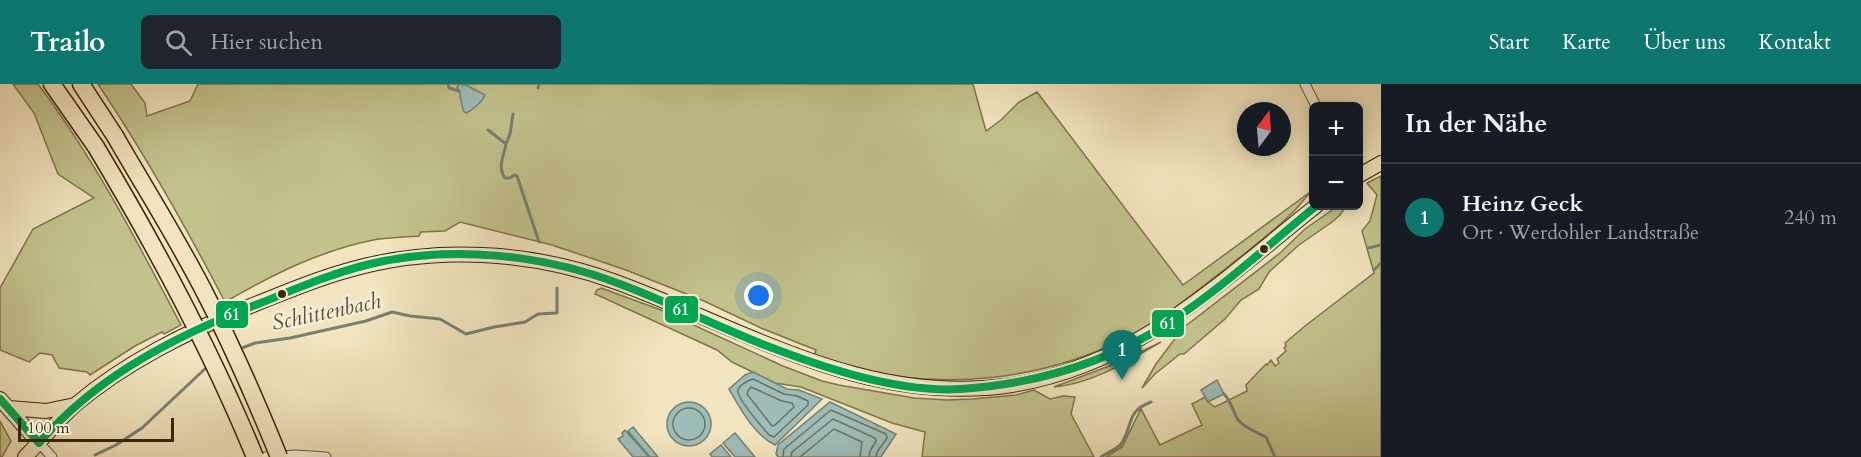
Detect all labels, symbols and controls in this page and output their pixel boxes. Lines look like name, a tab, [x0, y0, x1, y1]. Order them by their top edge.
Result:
search box	[141, 15, 561, 69]
text: Trailo	[30, 23, 105, 61]
icon: search	[162, 26, 195, 59]
text: Hier suchen	[210, 27, 323, 57]
text: Start	[1489, 28, 1529, 57]
text: Karte	[1562, 28, 1611, 57]
text: Über uns	[1644, 28, 1726, 57]
text: Kontakt	[1759, 28, 1831, 57]
north arrow	[1237, 102, 1291, 156]
map controls	[1309, 102, 1363, 210]
button: +	[1309, 102, 1363, 156]
text: In der Nähe	[1405, 106, 1547, 141]
button: −	[1309, 156, 1363, 210]
text: Heinz Geck	[1462, 189, 1583, 219]
text: 1	[1419, 204, 1430, 231]
text: 240 m	[1784, 204, 1837, 231]
text: Ort · Werdohler Landstraße	[1462, 219, 1699, 246]
unlabelled marker	[1258, 243, 1270, 255]
your location	[744, 281, 773, 310]
water label: Schlittenbach	[269, 286, 384, 338]
unlabelled marker	[276, 288, 288, 300]
line badge: 61	[664, 295, 699, 324]
text: 61	[673, 299, 689, 321]
line badge: 61	[215, 300, 249, 329]
text: 61	[224, 304, 240, 326]
line badge: 61	[1151, 309, 1185, 338]
text: 61	[1160, 313, 1176, 335]
pin: 1	[1102, 330, 1142, 380]
scale bar	[18, 415, 174, 442]
text: 100 m	[27, 417, 69, 439]

